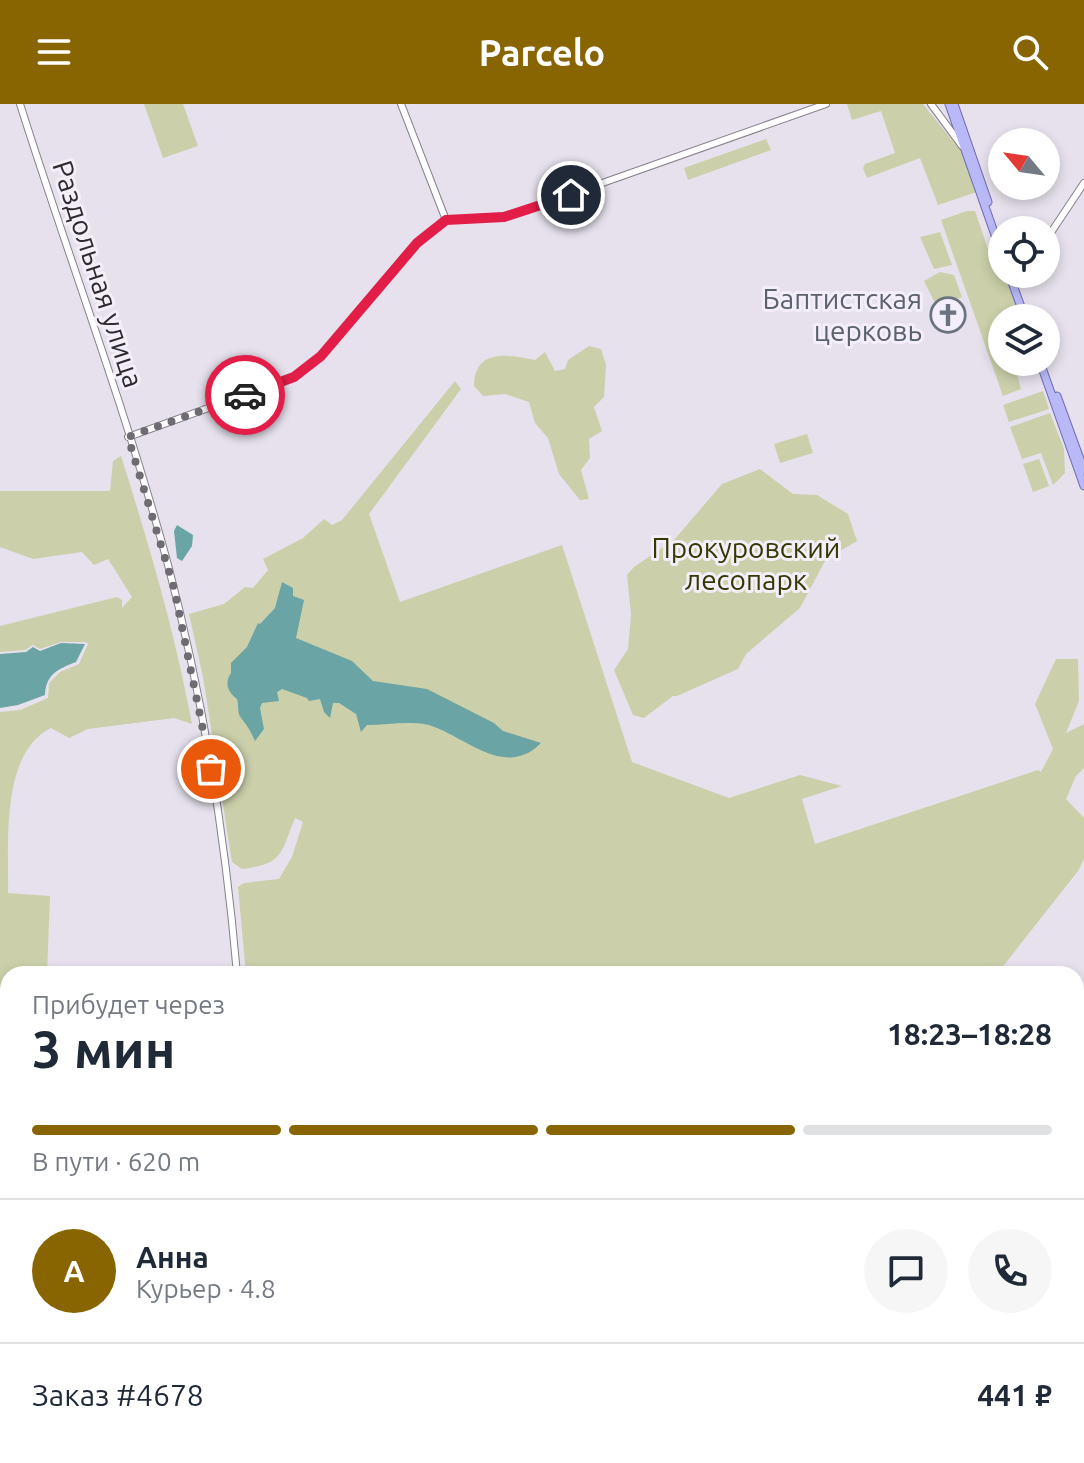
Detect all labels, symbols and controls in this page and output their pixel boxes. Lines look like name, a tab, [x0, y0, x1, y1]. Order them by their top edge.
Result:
icon: menu	[32, 30, 76, 74]
icon: search	[1008, 30, 1052, 74]
text: Parcelo	[479, 32, 605, 73]
north arrow	[988, 128, 1060, 200]
map controls	[988, 128, 1060, 376]
street label: Раздольная улица	[47, 156, 150, 391]
pin	[537, 161, 605, 229]
icon: home	[549, 173, 593, 217]
button: locate	[988, 216, 1060, 288]
place label: Баптистская церковь	[763, 283, 922, 346]
church icon: Баптистская церковь	[929, 296, 967, 334]
button: layers	[988, 304, 1060, 376]
courier	[205, 355, 285, 435]
icon: car	[223, 373, 267, 417]
park label: Прокуровский лесопарк	[652, 532, 840, 595]
pin	[177, 735, 245, 803]
icon: bag	[189, 747, 233, 791]
text: Прибудет через	[32, 990, 225, 1019]
text: 18:23–18:28	[887, 1017, 1052, 1051]
text: 3 мин	[32, 1020, 175, 1078]
text: В пути · 620 m	[32, 1147, 200, 1176]
button: chat	[864, 1229, 948, 1313]
button: phone	[968, 1229, 1052, 1313]
text: Анна	[136, 1240, 209, 1274]
text: А	[63, 1254, 85, 1288]
text: Курьер · 4.8	[136, 1274, 276, 1303]
text: Заказ #4678	[32, 1378, 204, 1412]
text: 441 ₽	[977, 1378, 1052, 1412]

